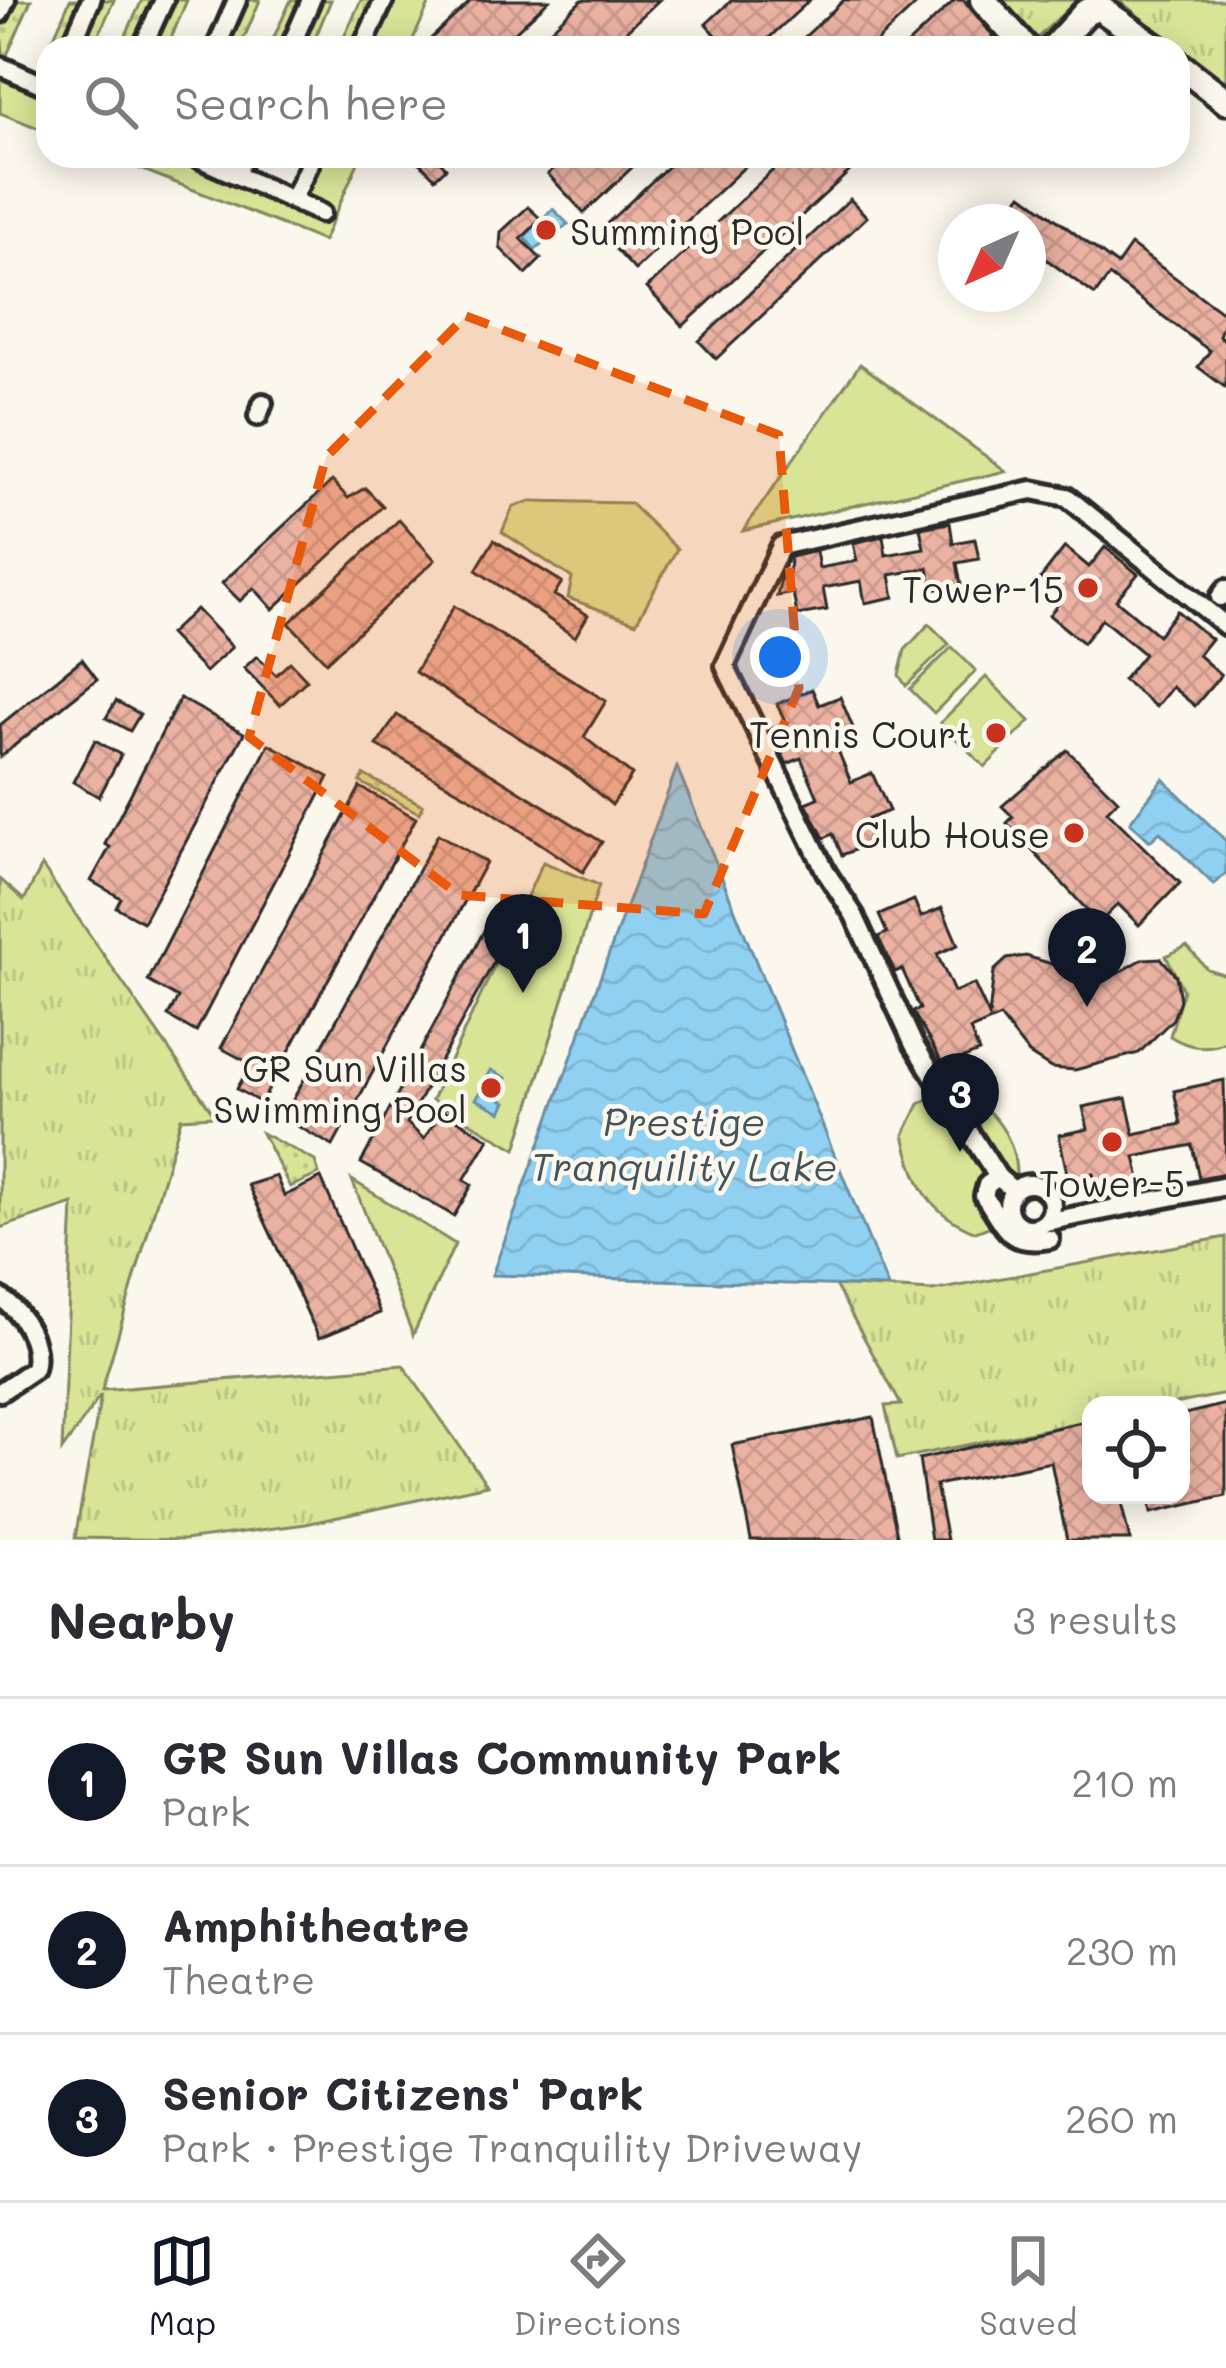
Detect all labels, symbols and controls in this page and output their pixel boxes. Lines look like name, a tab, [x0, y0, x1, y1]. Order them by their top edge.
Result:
search box	[36, 36, 1190, 168]
icon: search	[78, 69, 144, 135]
text: Search here	[174, 73, 448, 131]
north arrow	[938, 204, 1046, 312]
place label: Summing Pool	[570, 207, 804, 254]
marker: Summing Pool	[533, 217, 559, 243]
place label: Tower-15	[902, 565, 1064, 612]
marker: Tower-15	[1075, 575, 1101, 601]
your location	[750, 627, 810, 687]
place label: Tennis Court	[749, 710, 972, 757]
marker: Tennis Court	[983, 720, 1009, 746]
place label: Club House	[855, 810, 1050, 857]
marker: Club House	[1061, 820, 1087, 846]
pin: 1	[484, 894, 562, 993]
pin: 2	[1048, 908, 1126, 1007]
place label: GR Sun Villas Swimming Pool	[213, 1044, 467, 1132]
pin: 3	[921, 1053, 999, 1152]
marker: GR Sun Villas Swimming Pool	[478, 1075, 504, 1101]
water label: Prestige Tranquility Lake	[531, 1095, 837, 1191]
marker: Tower-5	[1099, 1129, 1125, 1155]
place label: Tower-5	[1039, 1159, 1185, 1206]
map controls	[1082, 1396, 1190, 1504]
button: locate	[1082, 1396, 1190, 1504]
text: Nearby	[48, 1585, 235, 1652]
text: 3 results	[1013, 1593, 1178, 1644]
text: GR Sun Villas Community Park	[162, 1727, 841, 1785]
text: 1	[78, 1756, 96, 1807]
text: 210 m	[1071, 1756, 1178, 1807]
text: Park	[162, 1785, 250, 1836]
text: Amphitheatre	[162, 1895, 470, 1953]
text: 2	[76, 1924, 98, 1975]
text: 230 m	[1066, 1924, 1178, 1975]
text: Theatre	[162, 1953, 315, 2004]
text: Senior Citizens' Park	[162, 2063, 644, 2121]
text: 3	[75, 2092, 99, 2143]
text: 260 m	[1065, 2092, 1178, 2143]
text: Park · Prestige Tranquility Driveway	[162, 2121, 862, 2172]
tab: Map	[149, 2228, 216, 2343]
tab: Directions	[514, 2228, 681, 2343]
tab: Saved	[979, 2228, 1077, 2343]

